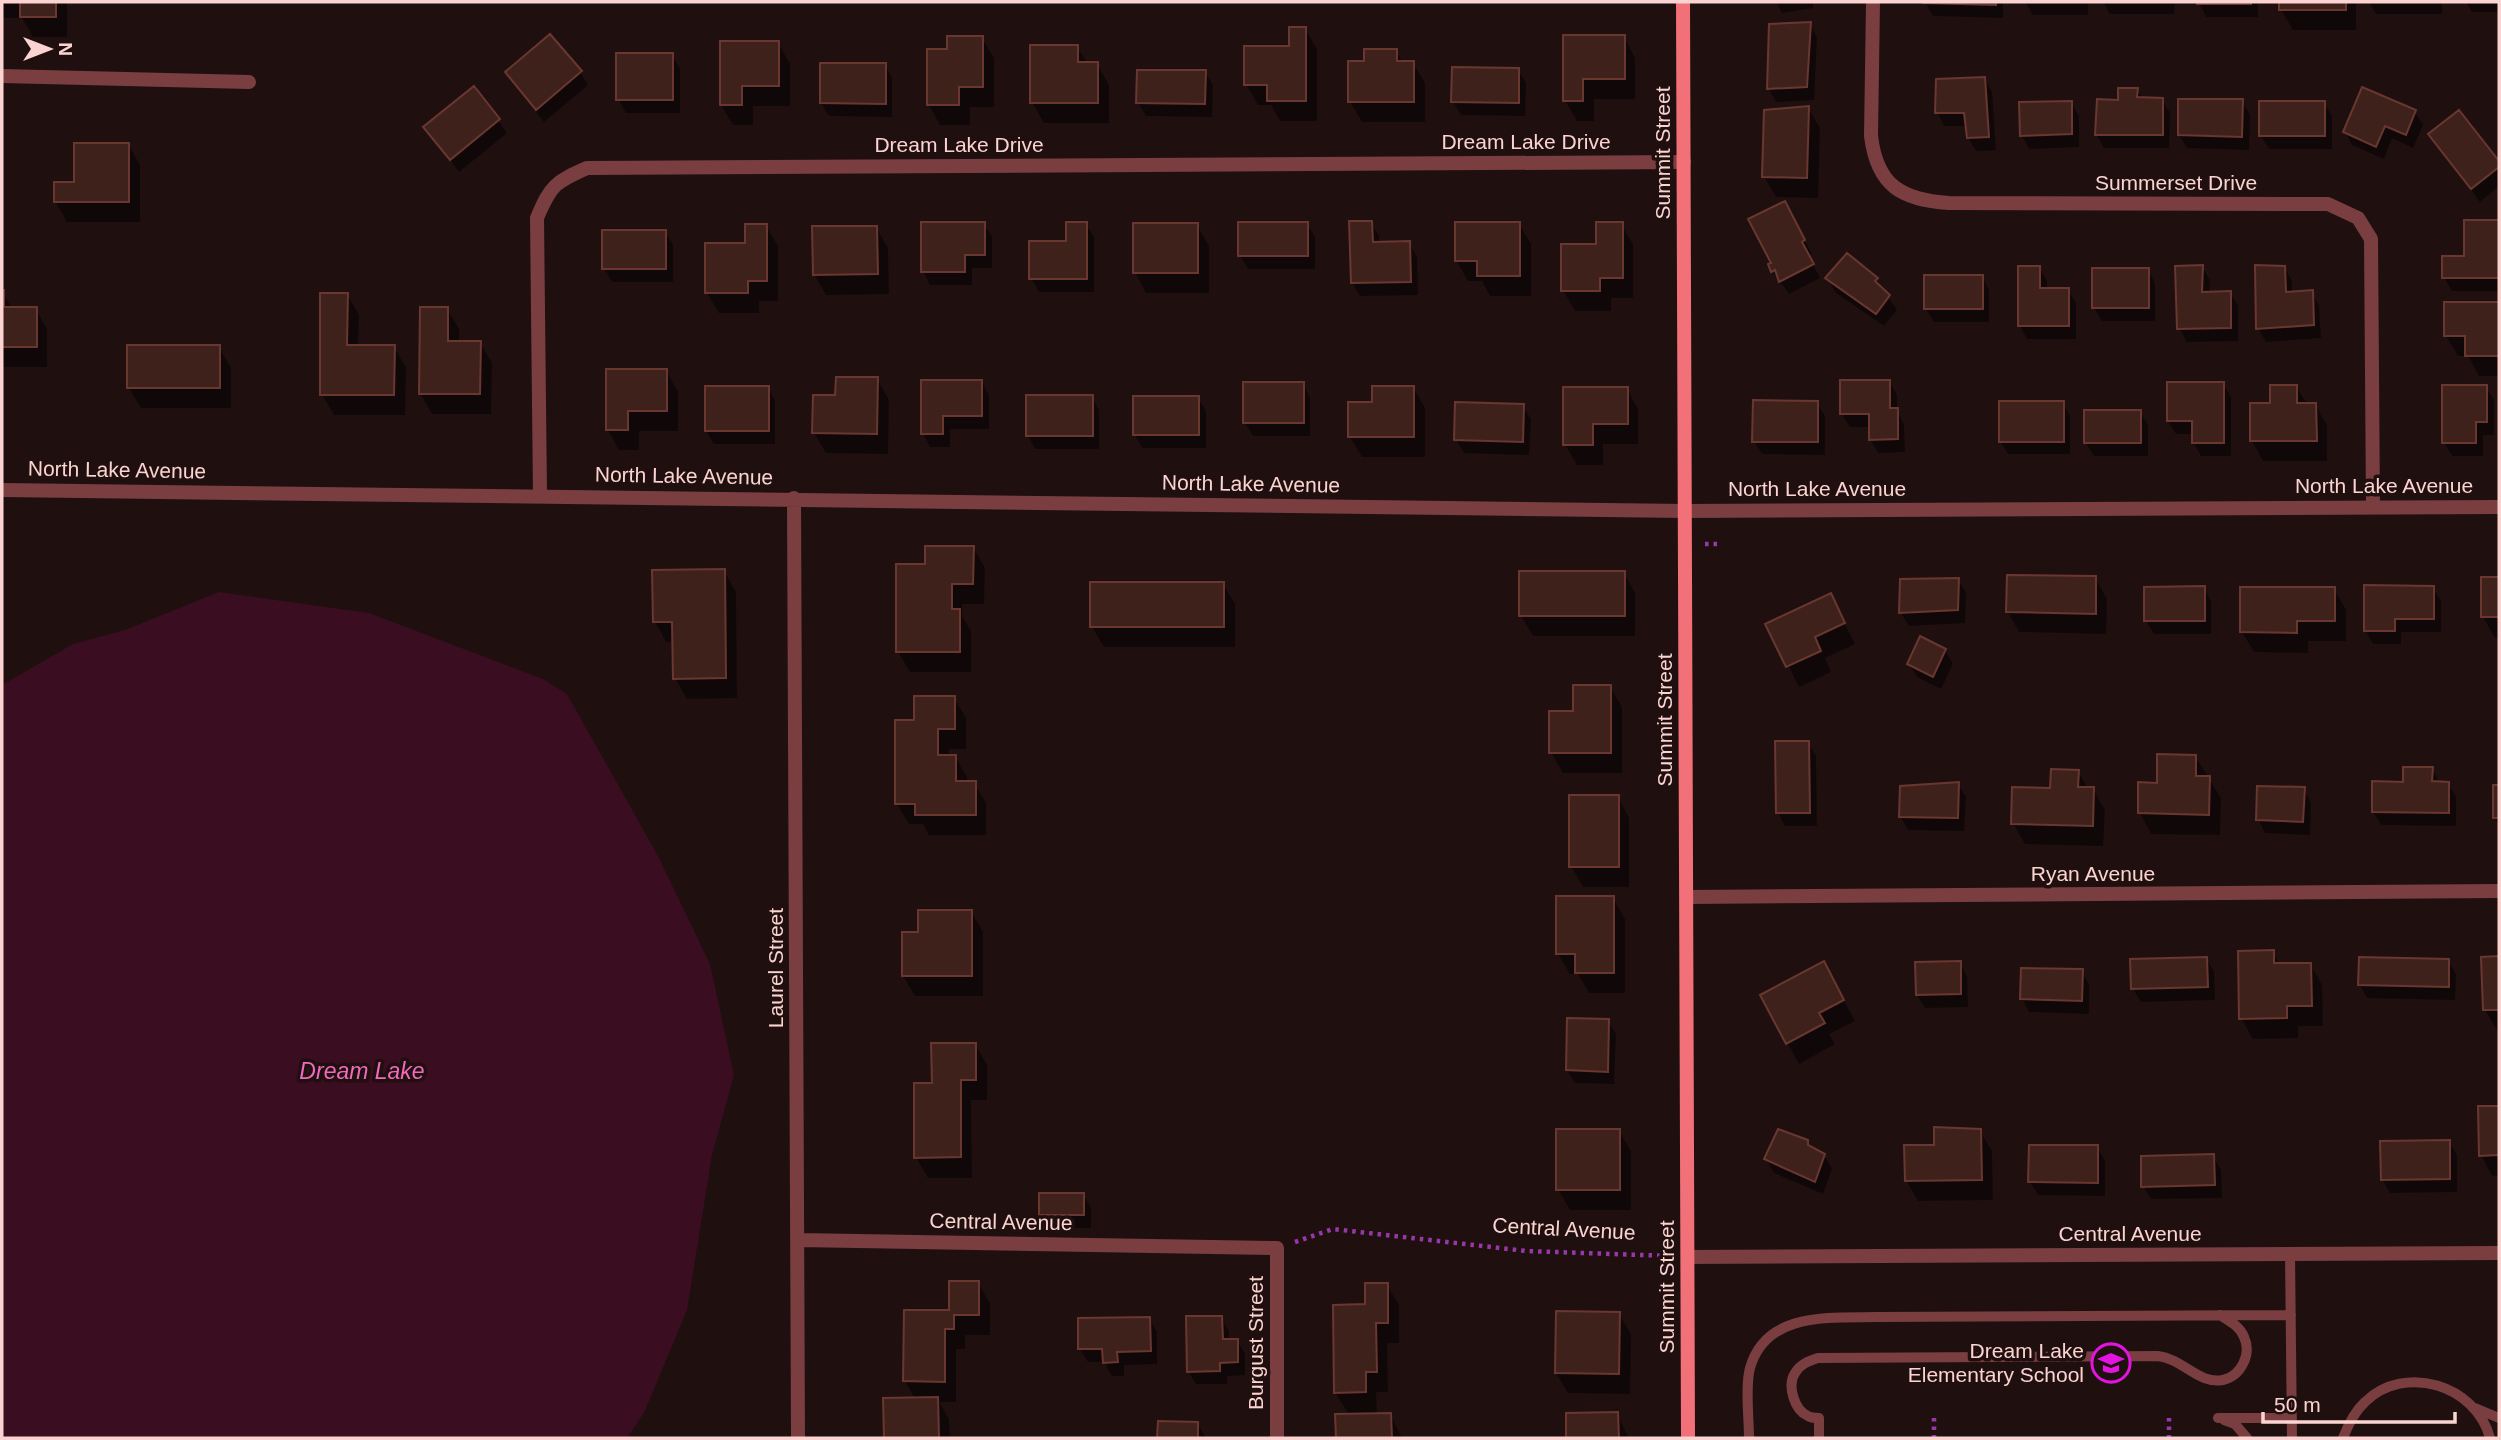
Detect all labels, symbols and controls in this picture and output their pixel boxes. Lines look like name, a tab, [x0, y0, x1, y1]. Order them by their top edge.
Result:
north arrow	[14, 14, 84, 84]
text: N	[55, 42, 76, 56]
street label: Summit Street	[1651, 86, 1674, 220]
street label: Dream Lake Drive	[1441, 130, 1611, 153]
street label: Dream Lake Drive	[874, 133, 1044, 156]
street label: Summerset Drive	[2095, 171, 2257, 194]
street label: North Lake Avenue	[28, 456, 206, 483]
street label: North Lake Avenue	[595, 462, 773, 489]
street label: North Lake Avenue	[1162, 470, 1340, 497]
street label: North Lake Avenue	[2295, 474, 2473, 497]
street label: North Lake Avenue	[1728, 477, 1906, 500]
street label: Summit Street	[1653, 653, 1676, 787]
street label: Ryan Avenue	[2031, 862, 2155, 885]
street label: Laurel Street	[764, 908, 787, 1028]
water label: Dream Lake	[299, 1058, 425, 1084]
street label: Central Avenue	[929, 1209, 1073, 1234]
street label: Central Avenue	[1492, 1213, 1636, 1244]
street label: Summit Street	[1655, 1220, 1678, 1354]
street label: Central Avenue	[2058, 1222, 2202, 1245]
street label: Burgust Street	[1244, 1276, 1267, 1410]
place label: Dream Lake Elementary School	[1908, 1339, 2084, 1386]
school or university icon: Dream Lake Elementary School	[2090, 1342, 2132, 1384]
scale bar	[2263, 1380, 2456, 1424]
text: 50 m	[2274, 1393, 2321, 1416]

